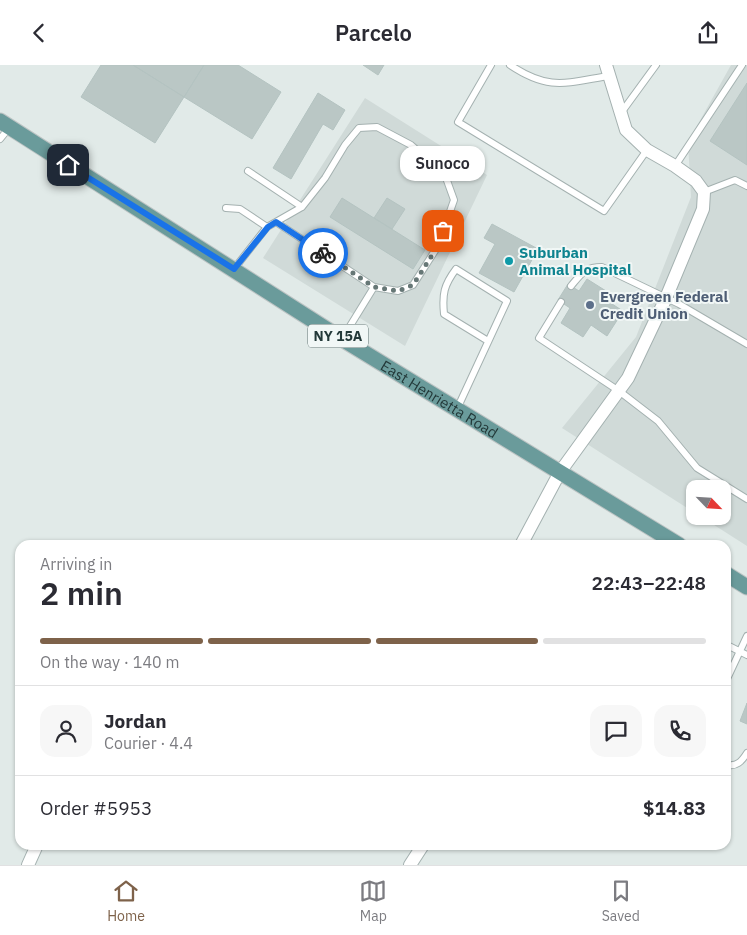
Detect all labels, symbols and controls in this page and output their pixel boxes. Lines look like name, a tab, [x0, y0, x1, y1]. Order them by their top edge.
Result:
text: Parcelo	[335, 18, 412, 47]
icon: back	[25, 19, 53, 47]
icon: share	[694, 19, 722, 47]
pin	[47, 144, 89, 186]
callout: Sunoco	[400, 146, 486, 181]
icon: home	[54, 151, 82, 179]
text: Sunoco	[415, 153, 470, 173]
pin	[422, 210, 464, 252]
icon: bag	[429, 217, 457, 245]
courier	[298, 228, 348, 278]
icon: bike	[309, 239, 337, 267]
place label: Suburban Animal Hospital	[519, 243, 632, 279]
marker: Suburban Animal Hospital	[503, 255, 515, 267]
place label: Evergreen Federal Credit Union	[600, 287, 729, 323]
marker: Evergreen Federal Credit Union	[584, 299, 596, 311]
road number: NY 15A	[308, 325, 368, 347]
street label: East Henrietta Road	[377, 356, 502, 442]
north arrow	[686, 480, 731, 525]
map controls	[686, 480, 731, 525]
text: Arriving in	[40, 554, 112, 574]
text: 22:43–22:48	[592, 571, 706, 595]
text: 2 min	[40, 572, 123, 614]
text: On the way · 140 m	[40, 652, 179, 672]
button: person	[40, 705, 92, 757]
button: chat	[590, 705, 642, 757]
button: phone	[654, 705, 706, 757]
text: Jordan	[104, 709, 167, 733]
text: Courier · 4.4	[104, 733, 193, 753]
text: Order #5953	[40, 796, 152, 820]
text: $14.83	[643, 796, 706, 820]
tab: Home	[107, 877, 145, 925]
tab: Map	[359, 877, 387, 925]
tab: Saved	[602, 877, 640, 925]

